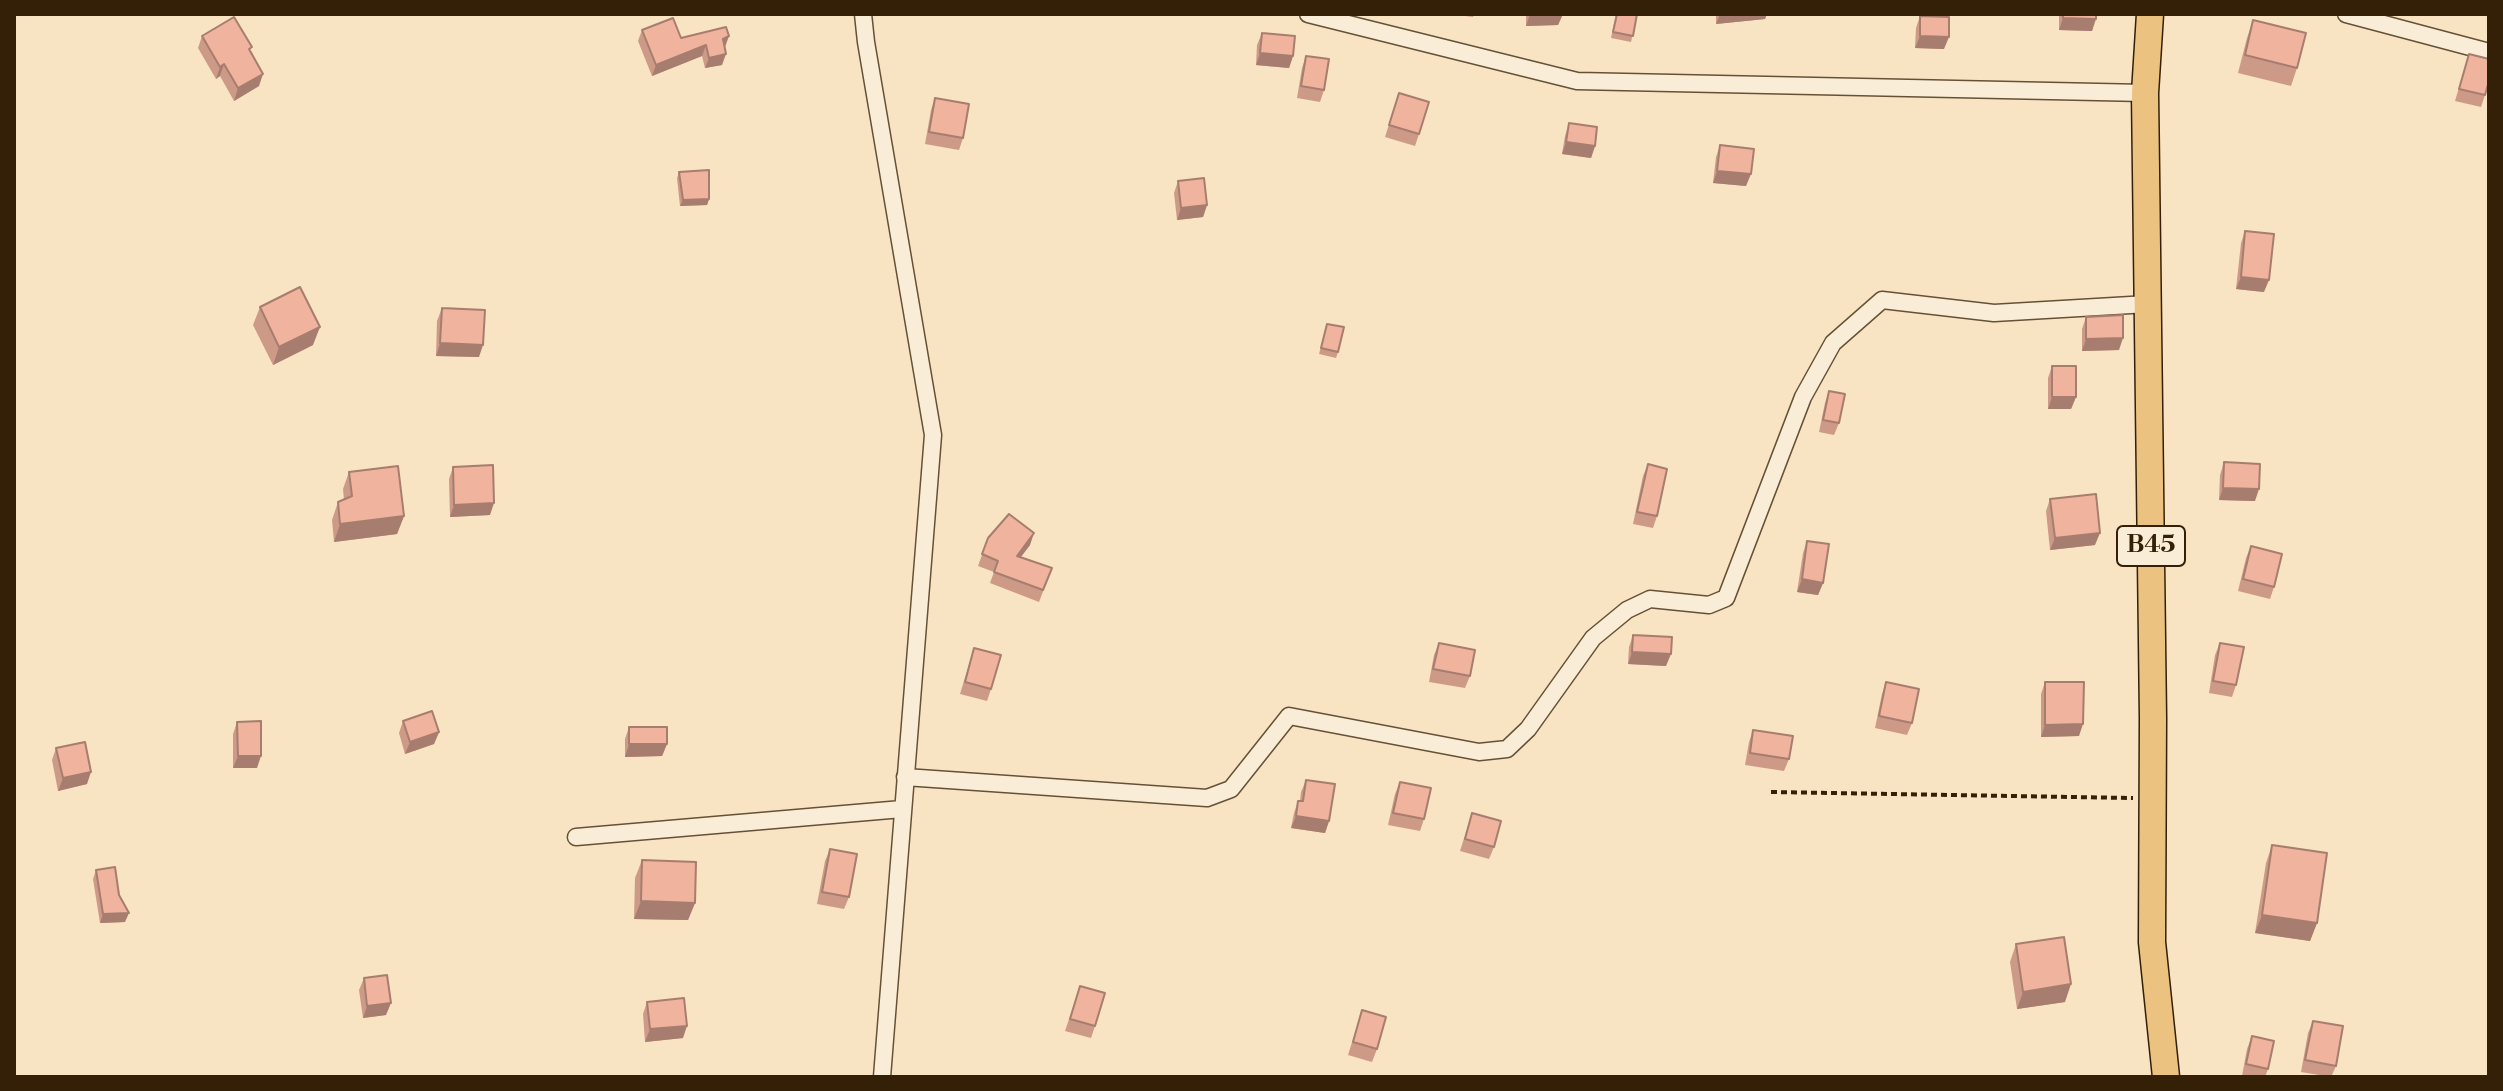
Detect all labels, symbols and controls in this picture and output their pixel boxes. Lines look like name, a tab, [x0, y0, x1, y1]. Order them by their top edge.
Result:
road number: B45	[2117, 526, 2185, 566]

